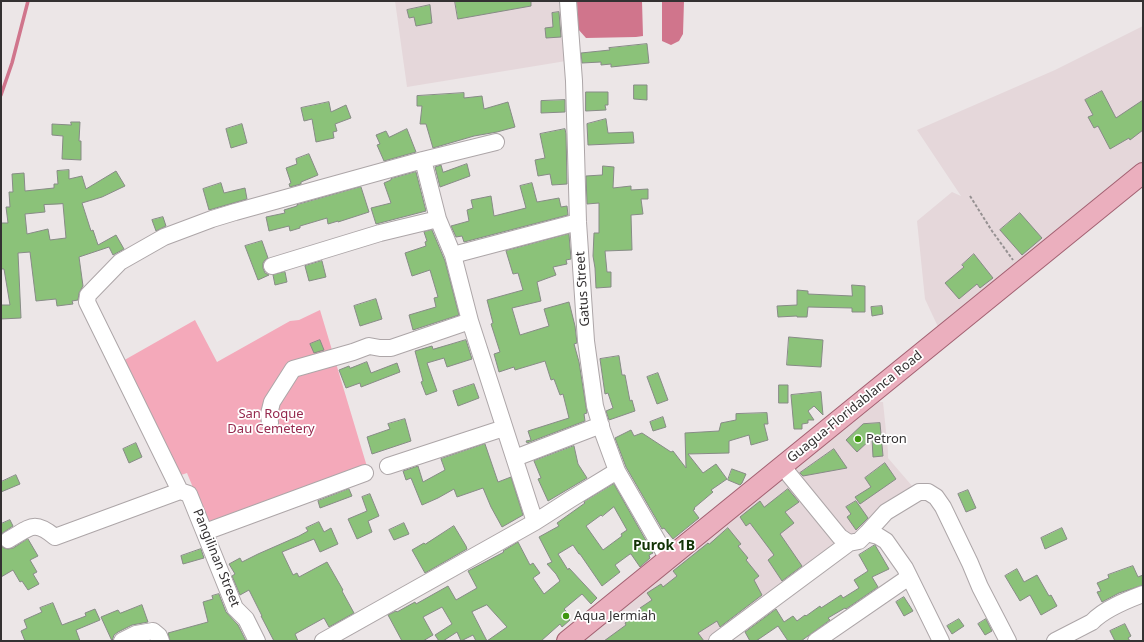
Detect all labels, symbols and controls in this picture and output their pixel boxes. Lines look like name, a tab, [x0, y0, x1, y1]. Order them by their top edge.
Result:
street label: Gatus Street	[573, 251, 593, 327]
street label: Guagua-Floridablanca Road	[784, 348, 926, 466]
park label: San Roque Dau Cemetery	[227, 406, 315, 437]
place label: Petron	[866, 431, 907, 447]
marker: Petron	[853, 434, 863, 444]
street label: Pangilinan Street	[189, 507, 243, 609]
district label: Purok 1B	[633, 538, 695, 554]
place label: Aqua Jermiah	[574, 608, 656, 624]
marker: Aqua Jermiah	[561, 611, 571, 621]

